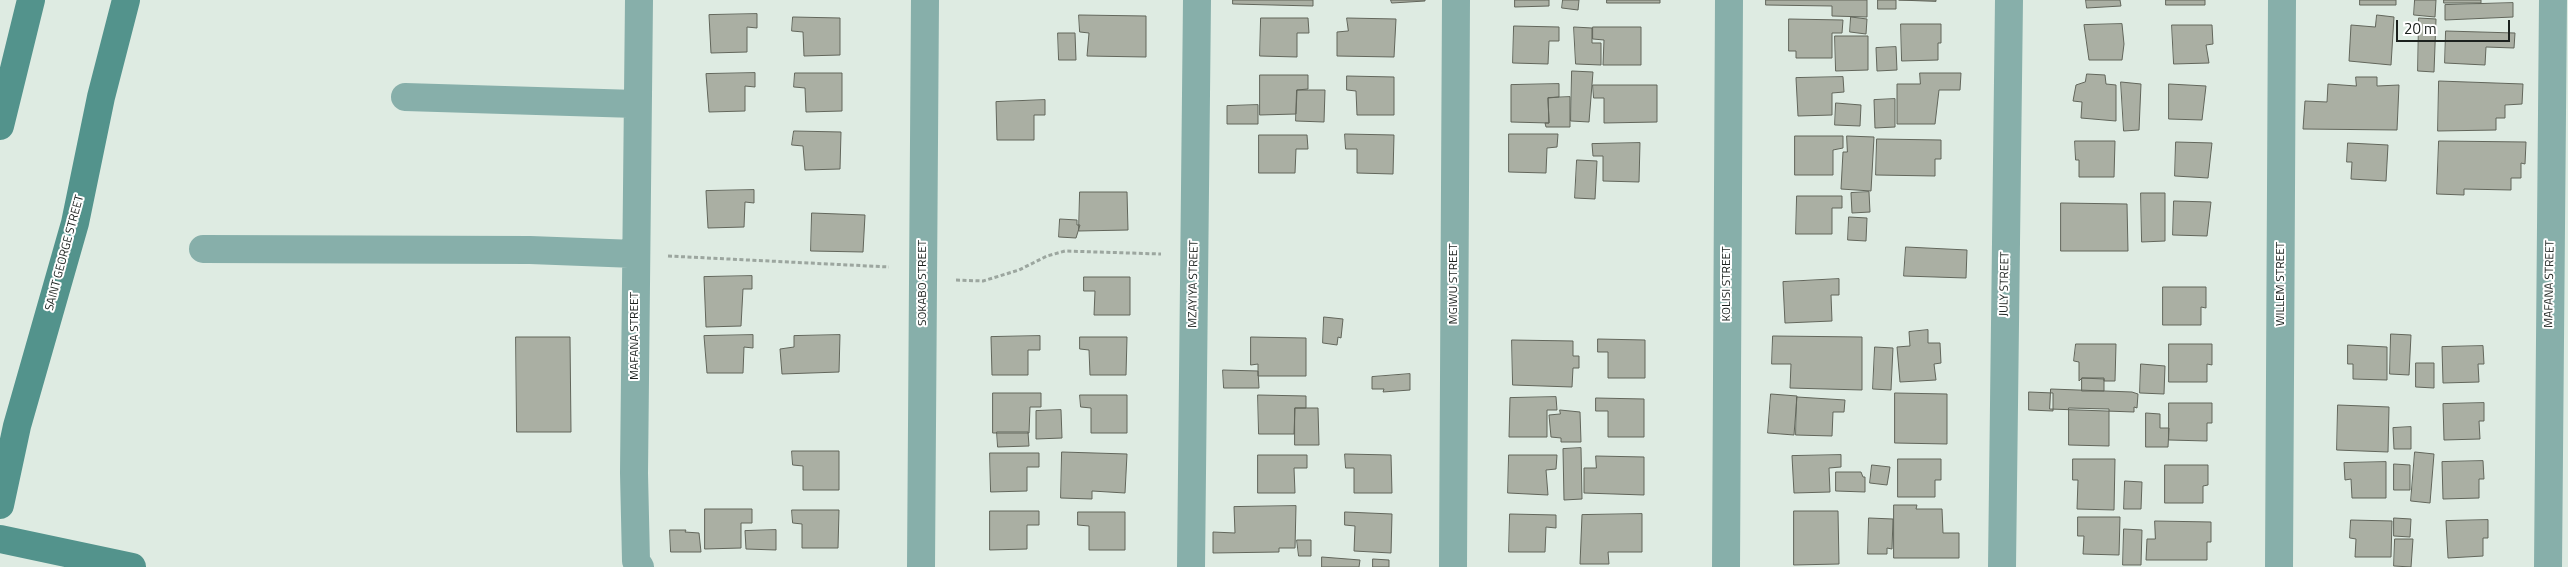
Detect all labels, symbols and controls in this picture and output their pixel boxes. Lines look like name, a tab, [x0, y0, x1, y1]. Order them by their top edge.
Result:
scale bar	[2398, 10, 2512, 42]
text: 20 m	[2404, 17, 2437, 40]
street label: SAINT GEORGE STREET	[43, 194, 87, 312]
street label: SOKABO STREET	[916, 240, 930, 326]
street label: MZAYIYA STREET	[1186, 240, 1202, 328]
street label: MAFANA STREET	[2542, 240, 2558, 328]
street label: WILLEM STREET	[2274, 242, 2288, 326]
street label: MGIWU STREET	[1447, 243, 1461, 325]
street label: KOLISI STREET	[1720, 246, 1734, 322]
street label: JULY STREET	[1997, 251, 2013, 317]
street label: MAFANA STREET	[628, 292, 642, 380]

